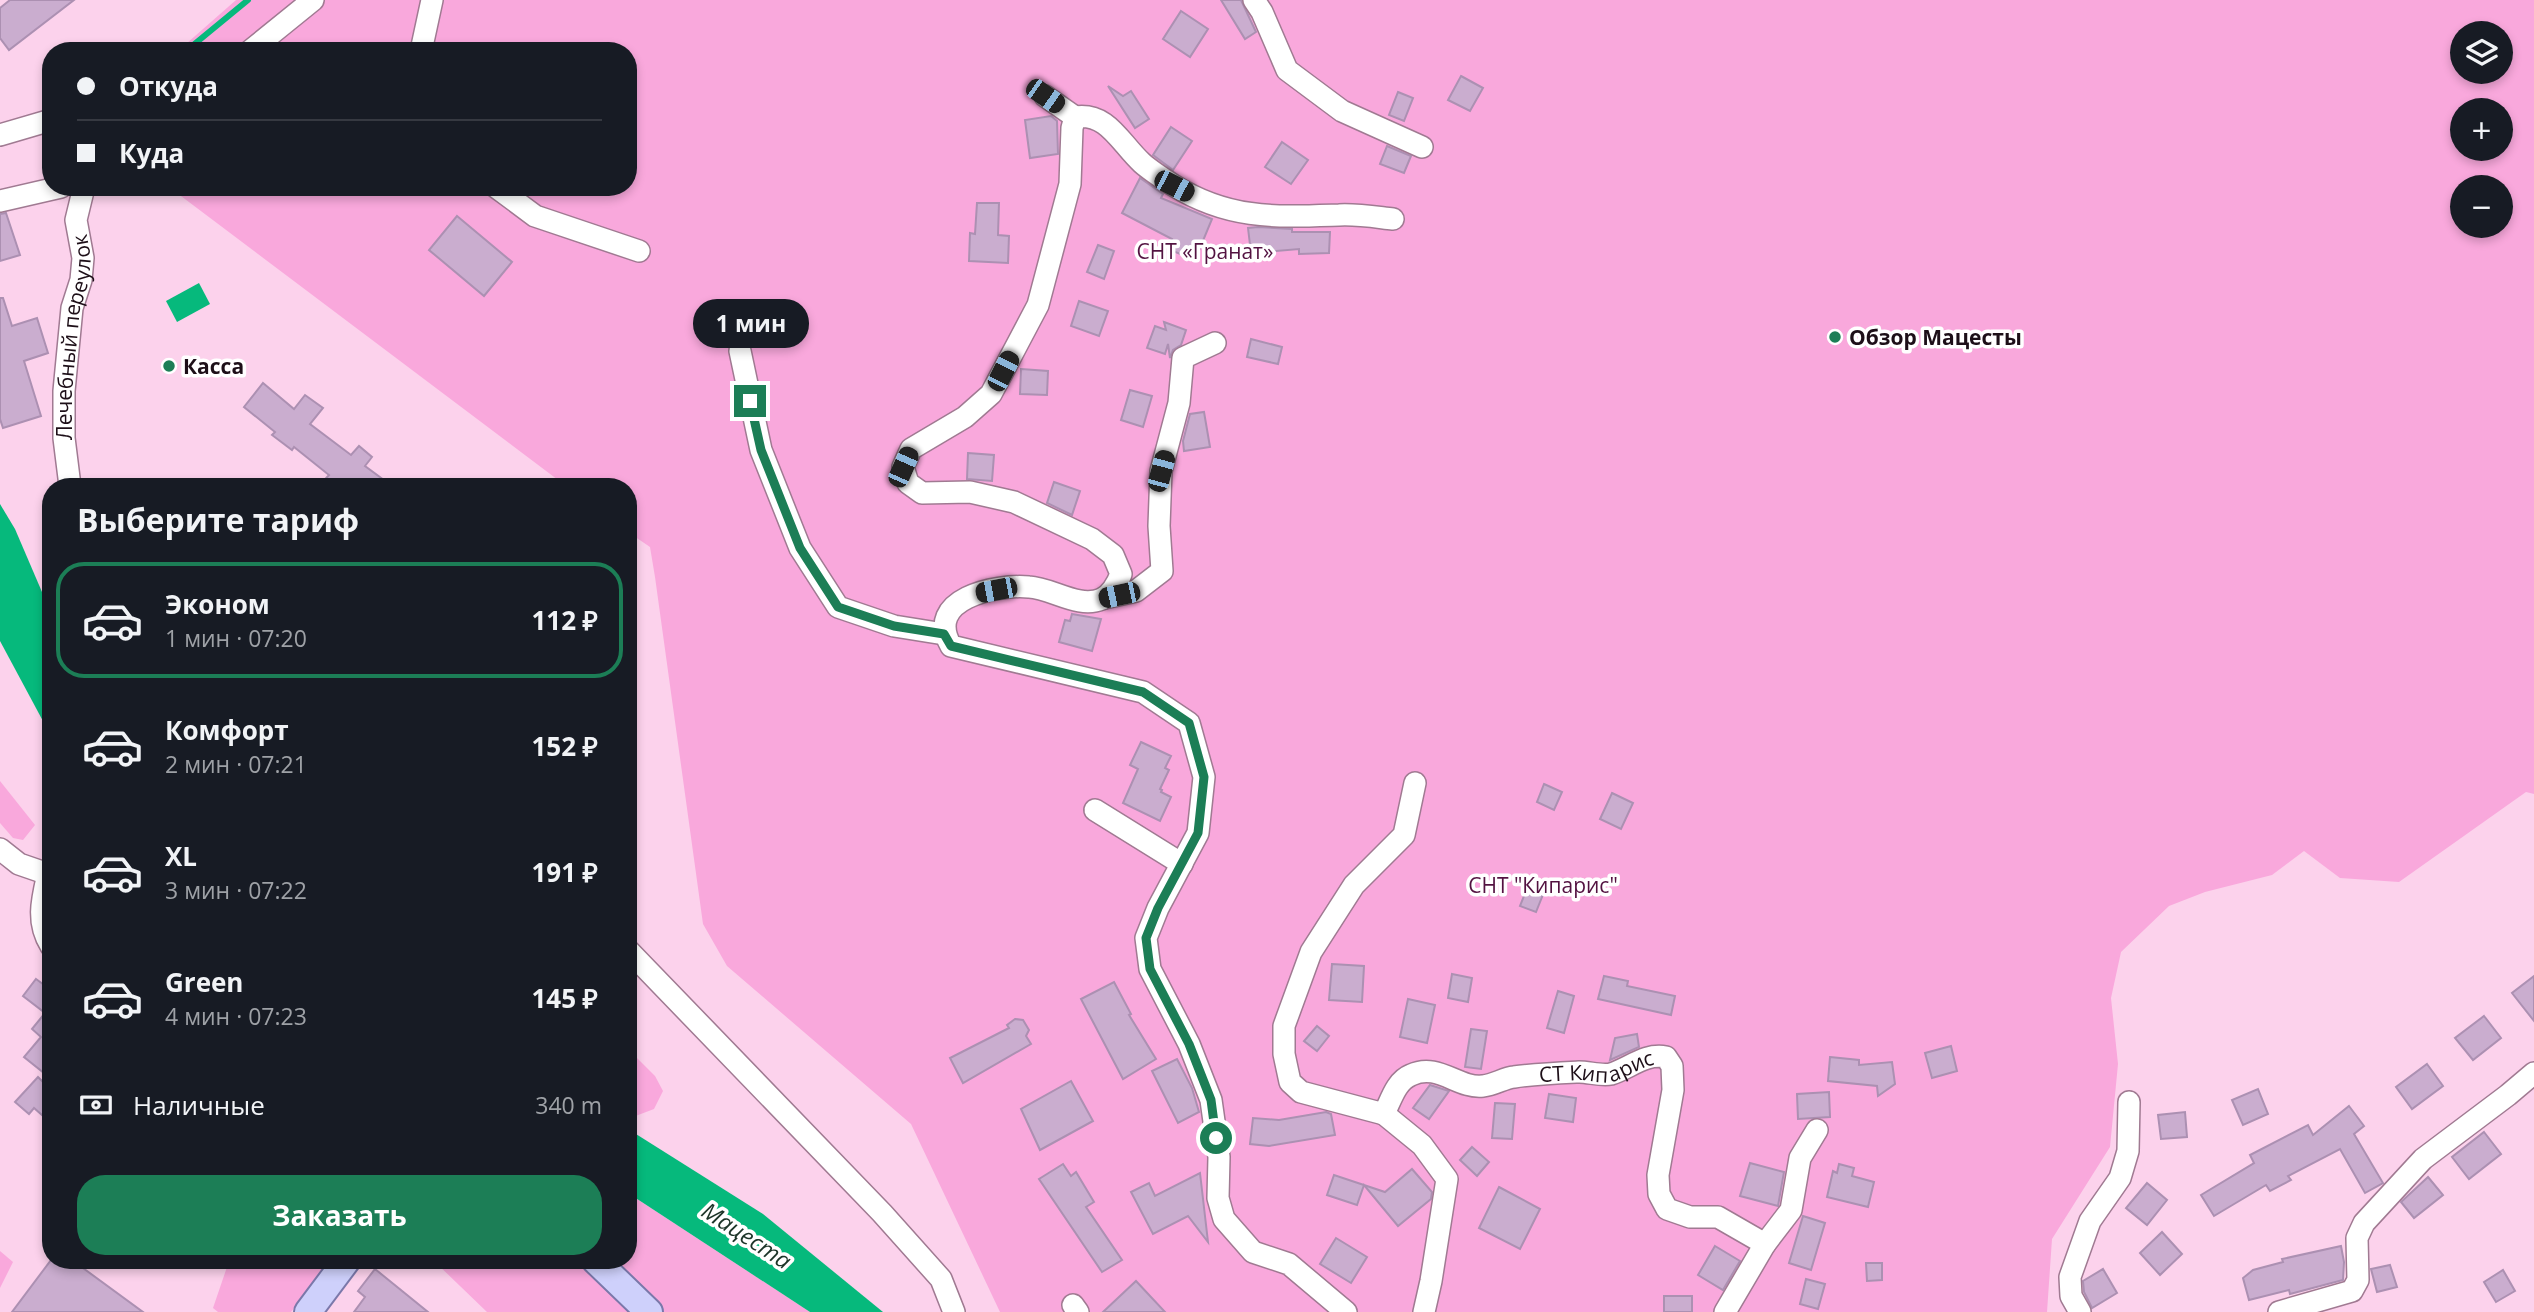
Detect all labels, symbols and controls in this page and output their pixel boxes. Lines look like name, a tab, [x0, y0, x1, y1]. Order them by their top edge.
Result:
map controls	[2450, 21, 2513, 238]
button: layers	[2450, 21, 2513, 84]
text: Откуда	[119, 68, 218, 104]
car	[1022, 75, 1069, 117]
button: +	[2450, 98, 2513, 161]
text: Куда	[119, 135, 184, 171]
car	[1151, 167, 1198, 205]
button: −	[2450, 175, 2513, 238]
street label: Лечебный переулок	[50, 232, 97, 440]
park label: СНТ «Гранат»	[1137, 237, 1273, 265]
callout: 1 мин	[692, 300, 808, 348]
text: 1 мин	[716, 307, 786, 339]
place label: Обзор Мацесты	[1849, 323, 2022, 351]
marker: Обзор Мацесты	[1827, 329, 1843, 345]
car	[985, 348, 1022, 394]
place label: Касса	[183, 352, 244, 380]
marker: Касса	[161, 358, 177, 374]
route end	[734, 385, 766, 417]
car	[885, 444, 922, 490]
car	[1146, 448, 1177, 494]
text: Выберите тариф	[77, 498, 359, 541]
car	[974, 576, 1019, 604]
car	[1097, 580, 1142, 610]
text: Эконом	[165, 586, 270, 622]
icon: car	[81, 589, 144, 652]
text: 112 ₽	[532, 602, 598, 638]
text: 1 мин · 07:20	[165, 622, 307, 654]
text: Комфорт	[165, 712, 289, 748]
icon: car	[81, 715, 144, 778]
text: 152 ₽	[532, 728, 598, 764]
text: 2 мин · 07:21	[165, 748, 307, 780]
text: XL	[165, 838, 197, 874]
icon: car	[81, 841, 144, 904]
text: 191 ₽	[532, 854, 598, 890]
park label: СНТ "Кипарис"	[1468, 871, 1618, 899]
text: 3 мин · 07:22	[165, 874, 307, 906]
text: Green	[165, 964, 243, 1000]
icon: car	[81, 967, 144, 1030]
text: 145 ₽	[532, 980, 598, 1016]
text: 4 мин · 07:23	[165, 1000, 307, 1032]
street label: СТ Кипарис	[1538, 1043, 1656, 1089]
icon: cash	[77, 1086, 115, 1124]
text: Наличные	[133, 1087, 265, 1123]
text: 340 m	[535, 1089, 602, 1121]
route start	[1200, 1122, 1232, 1154]
button: Заказать	[77, 1175, 602, 1255]
water label: Мацеста	[696, 1194, 798, 1276]

